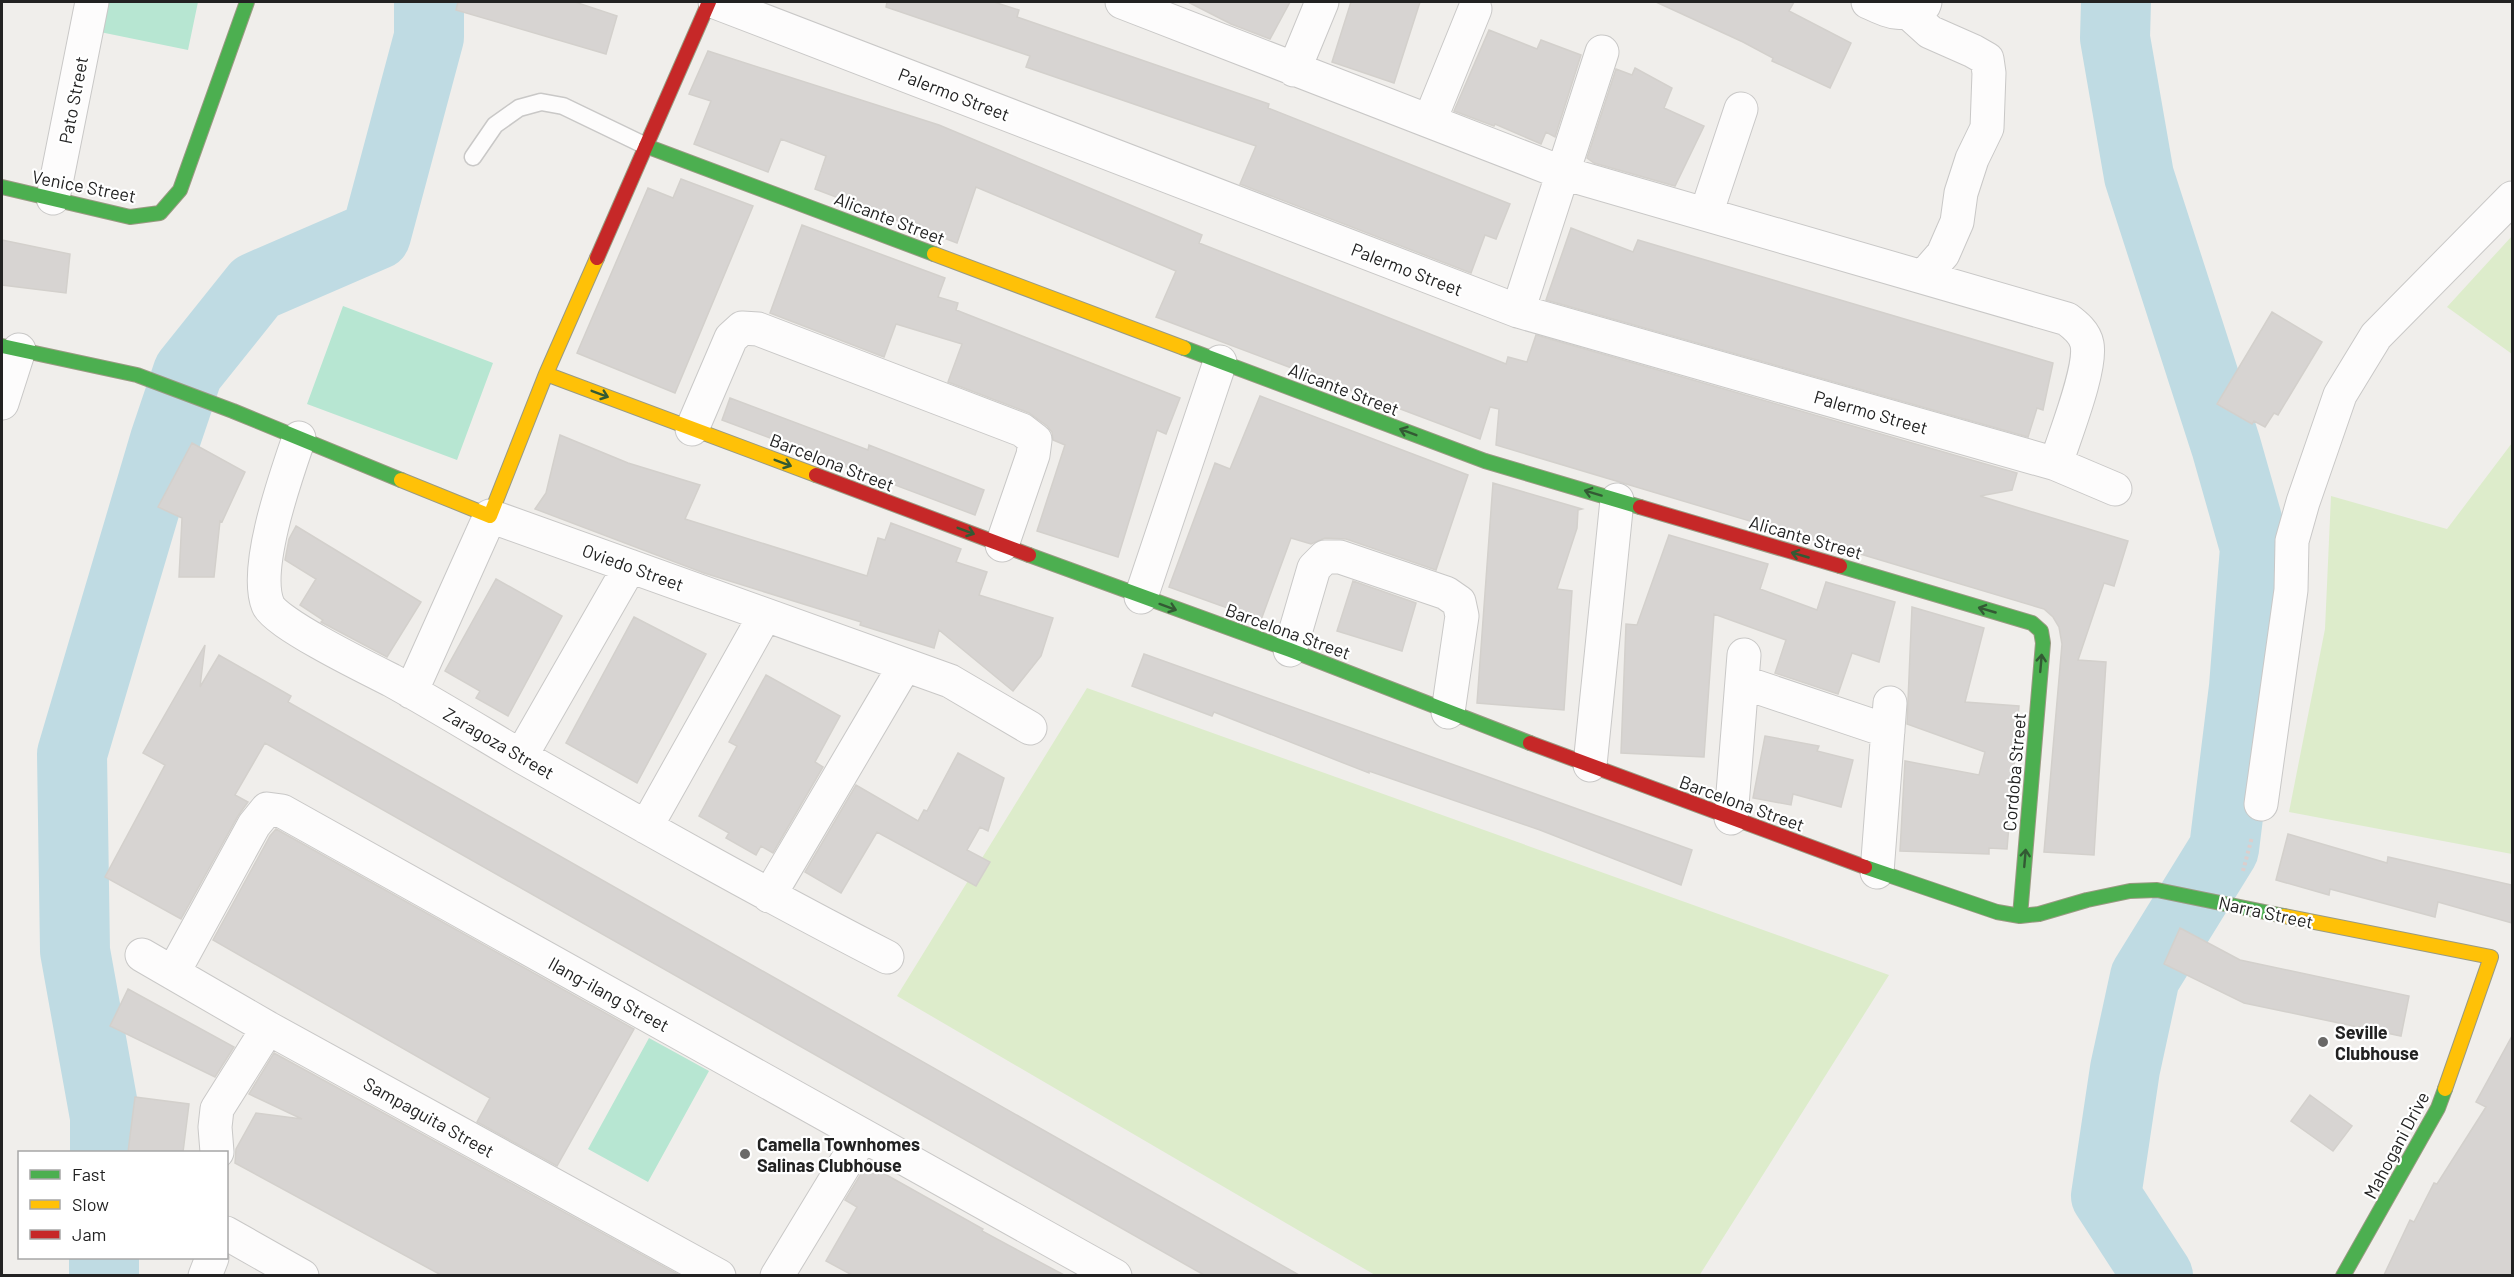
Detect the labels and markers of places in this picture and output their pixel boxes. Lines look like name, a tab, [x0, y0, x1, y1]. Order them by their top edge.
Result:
place label: Seville Clubhouse	[2335, 1021, 2419, 1064]
marker: Seville Clubhouse	[2316, 1035, 2330, 1049]
place label: Camella Townhomes Salinas Clubhouse	[757, 1133, 920, 1176]
marker: Camella Townhomes Salinas Clubhouse	[738, 1147, 752, 1161]

